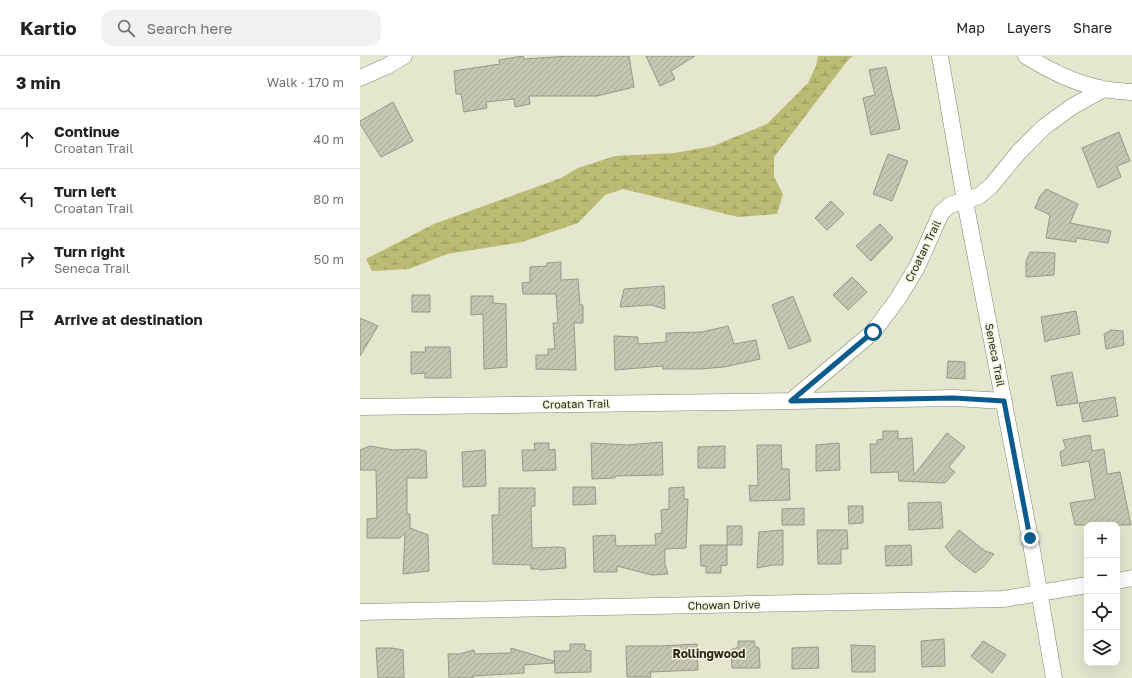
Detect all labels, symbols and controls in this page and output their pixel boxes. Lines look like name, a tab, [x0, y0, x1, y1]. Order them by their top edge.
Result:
search box	[101, 10, 381, 46]
text: Kartio	[20, 16, 77, 39]
icon: search	[115, 17, 137, 39]
text: Search here	[147, 19, 233, 37]
text: Map	[956, 19, 985, 36]
text: Layers	[1007, 19, 1051, 36]
text: Share	[1073, 19, 1112, 36]
text: 3 min	[16, 72, 60, 93]
text: Walk · 170 m	[267, 74, 344, 90]
text: Continue	[54, 122, 120, 140]
icon: ahead	[16, 128, 38, 150]
text: 40 m	[313, 131, 344, 147]
text: Croatan Trail	[54, 140, 133, 156]
text: Turn left	[54, 182, 116, 200]
icon: left	[16, 188, 38, 210]
text: 80 m	[313, 191, 344, 207]
text: Croatan Trail	[54, 200, 133, 216]
street label: Croatan Trail	[902, 217, 943, 284]
text: Turn right	[54, 242, 125, 260]
icon: right	[16, 248, 38, 270]
text: 50 m	[314, 251, 344, 267]
text: Seneca Trail	[54, 260, 130, 276]
icon: arrive	[16, 308, 38, 330]
text: Arrive at destination	[54, 310, 203, 328]
street label: Seneca Trail	[983, 322, 1008, 388]
route start	[864, 323, 882, 341]
street label: Croatan Trail	[542, 396, 610, 411]
map controls	[1084, 522, 1120, 666]
button: +	[1084, 522, 1120, 558]
route end	[1021, 529, 1039, 547]
button: −	[1084, 558, 1120, 594]
button: locate	[1084, 594, 1120, 630]
street label: Chowan Drive	[688, 597, 760, 612]
button: layers	[1084, 630, 1120, 666]
district label: Rollingwood	[672, 646, 746, 661]

